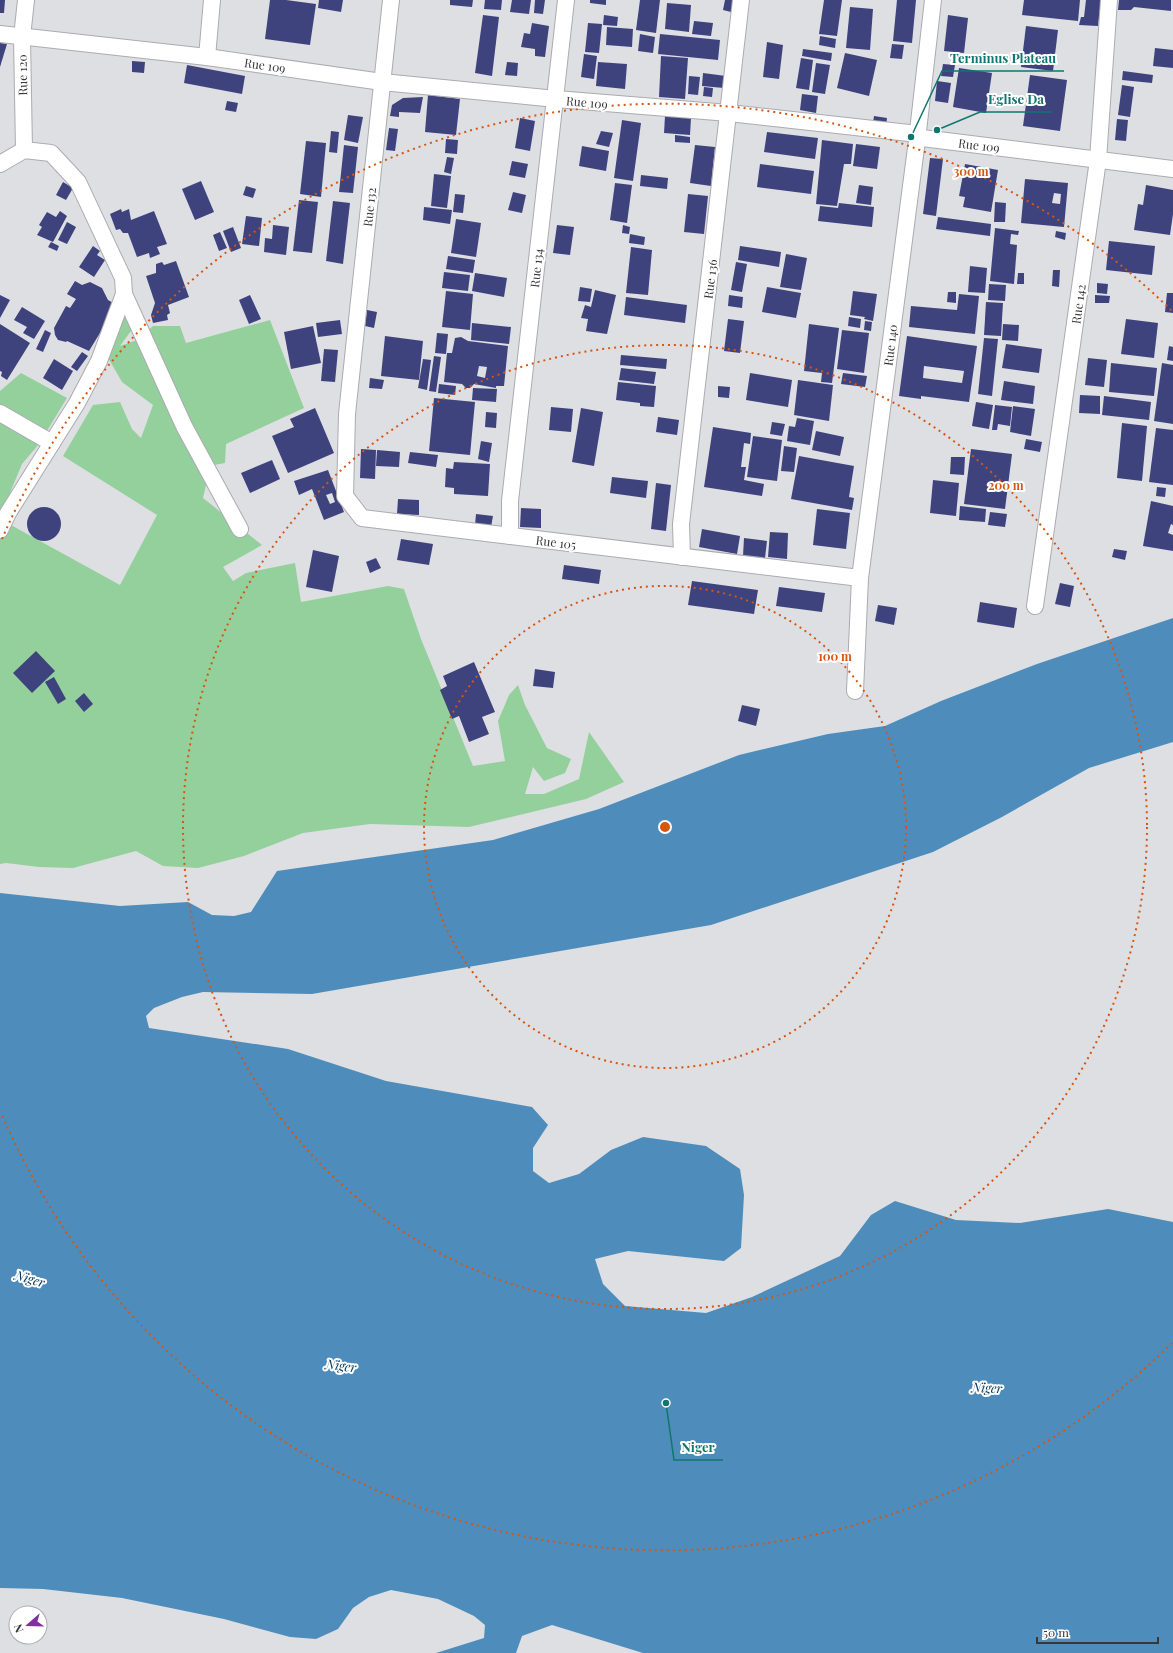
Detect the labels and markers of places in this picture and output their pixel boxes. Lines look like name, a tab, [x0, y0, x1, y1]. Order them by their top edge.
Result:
callout: Terminus Plateau	[942, 46, 1064, 71]
callout: Eglise Da	[980, 87, 1052, 112]
centre of rings	[658, 820, 672, 834]
callout: Niger	[674, 1435, 723, 1460]

